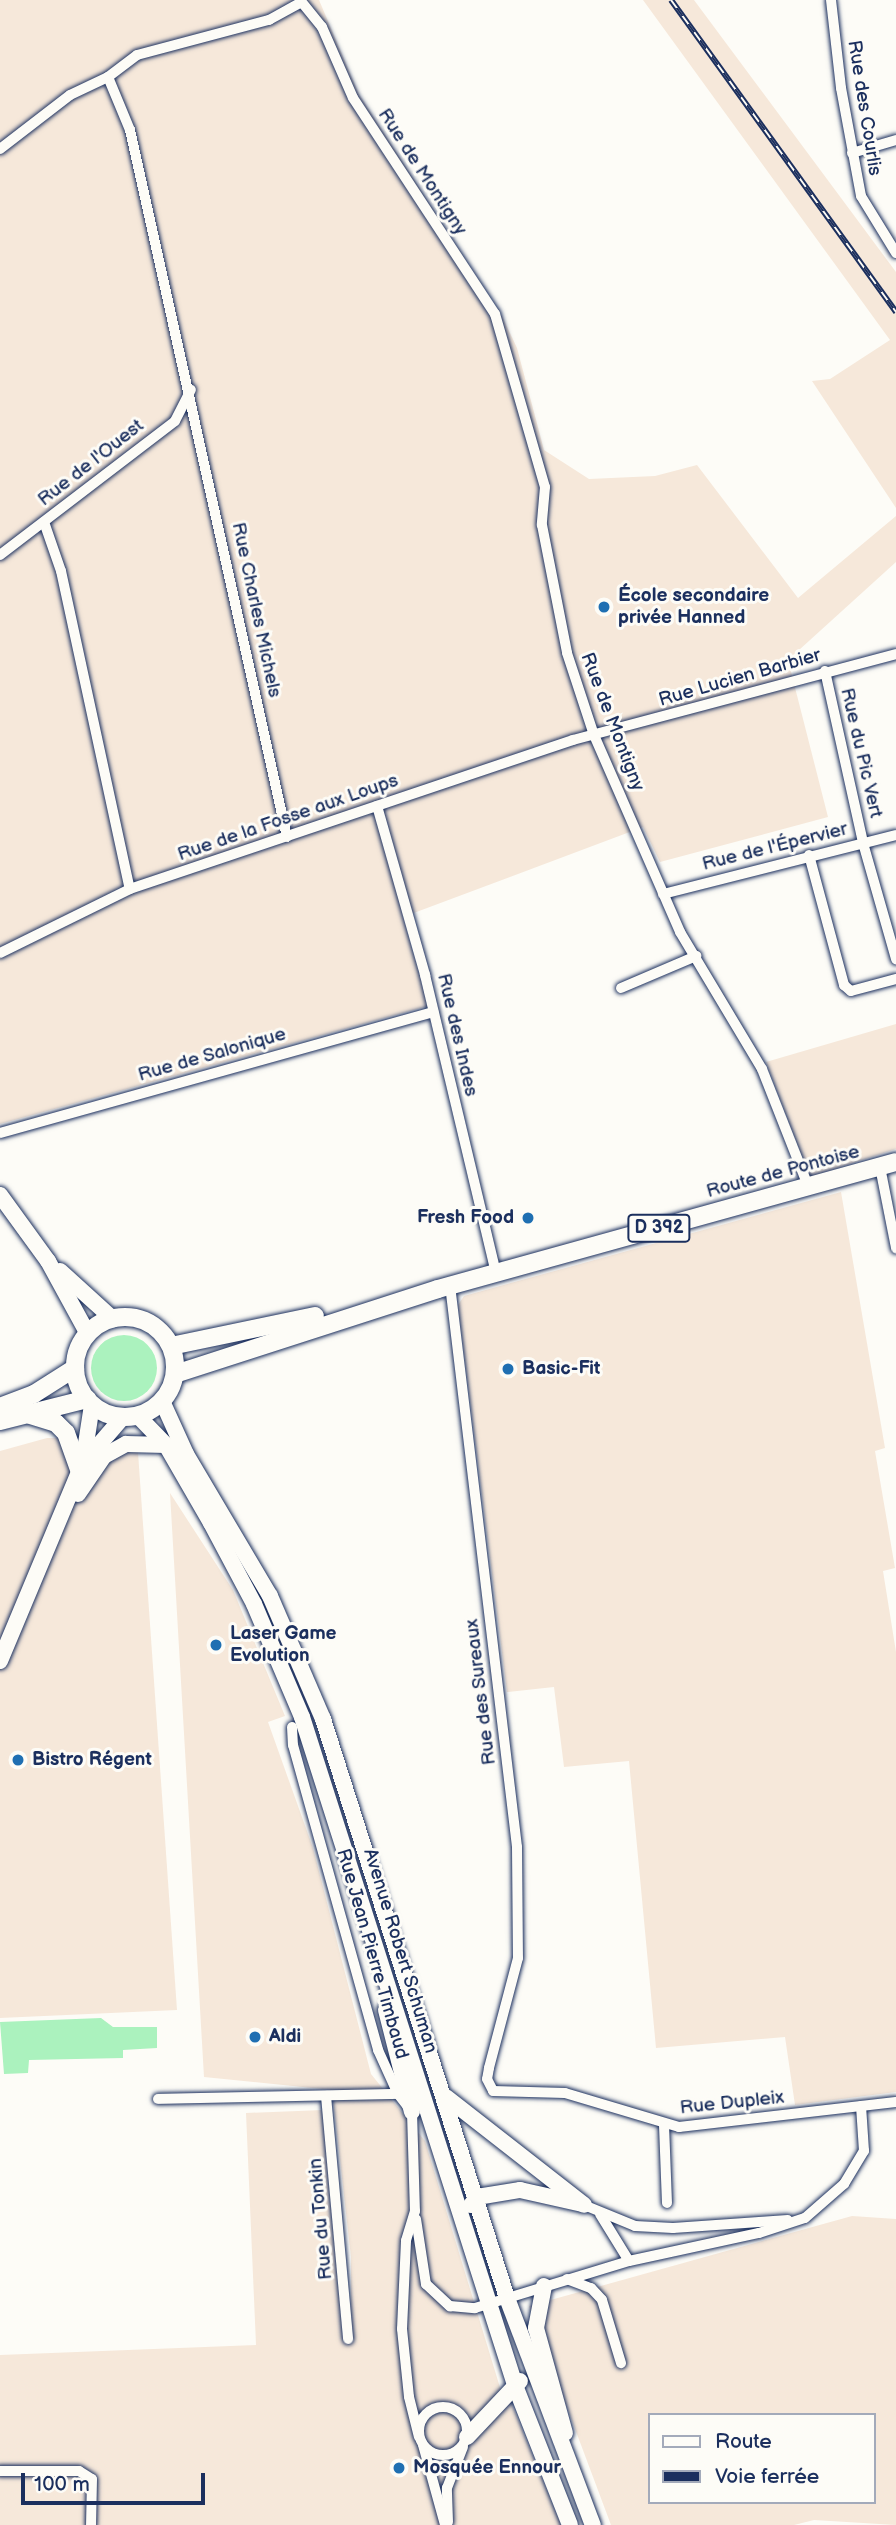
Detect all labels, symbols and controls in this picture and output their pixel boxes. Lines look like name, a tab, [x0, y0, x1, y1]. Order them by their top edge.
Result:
street label: Rue des Courlis	[842, 39, 886, 177]
street label: Rue de Montigny	[373, 104, 471, 240]
street label: Rue de l'Ouest	[34, 415, 148, 511]
street label: Rue Charles Michels	[226, 520, 286, 700]
place label: École secondaire privée Hanned	[618, 585, 769, 629]
marker: École secondaire privée Hanned	[596, 599, 612, 615]
street label: Rue Lucien Barbier	[656, 644, 824, 712]
street label: Rue de Montigny	[575, 650, 649, 794]
street label: Rue du Pic Vert	[835, 686, 887, 820]
street label: Rue de la Fosse aux Loups	[175, 769, 401, 867]
street label: Rue de l'Épervier	[700, 818, 850, 876]
street label: Rue des Indes	[432, 971, 482, 1099]
street label: Rue de Salonique	[135, 1023, 289, 1087]
street label: Route de Pontoise	[704, 1141, 862, 1203]
place label: Fresh Food	[417, 1207, 514, 1229]
marker: Fresh Food	[520, 1210, 536, 1226]
road number: D 392	[626, 1213, 692, 1242]
place label: Basic-Fit	[522, 1358, 600, 1380]
marker: Basic-Fit	[500, 1361, 516, 1377]
street label: Rue des Sureaux	[461, 1618, 501, 1766]
place label: Laser Game Evolution	[230, 1623, 337, 1667]
marker: Laser Game Evolution	[208, 1637, 224, 1653]
place label: Bistro Régent	[32, 1749, 152, 1771]
marker: Bistro Régent	[10, 1752, 26, 1768]
street label: Rue Jean Pierre Timbaud	[331, 1845, 413, 2063]
street label: Avenue Robert Schuman	[358, 1846, 442, 2056]
place label: Aldi	[269, 2026, 301, 2048]
marker: Aldi	[247, 2029, 263, 2045]
street label: Rue Dupleix	[679, 2086, 785, 2120]
street label: Rue du Tonkin	[304, 2157, 338, 2281]
legend	[648, 2413, 875, 2504]
text: Route	[715, 2429, 772, 2454]
place label: Mosquée Ennour	[413, 2457, 561, 2479]
scale bar	[24, 2458, 208, 2502]
marker: Mosquée Ennour	[391, 2460, 407, 2476]
text: Voie ferrée	[715, 2464, 819, 2489]
text: 100 m	[34, 2472, 90, 2497]

